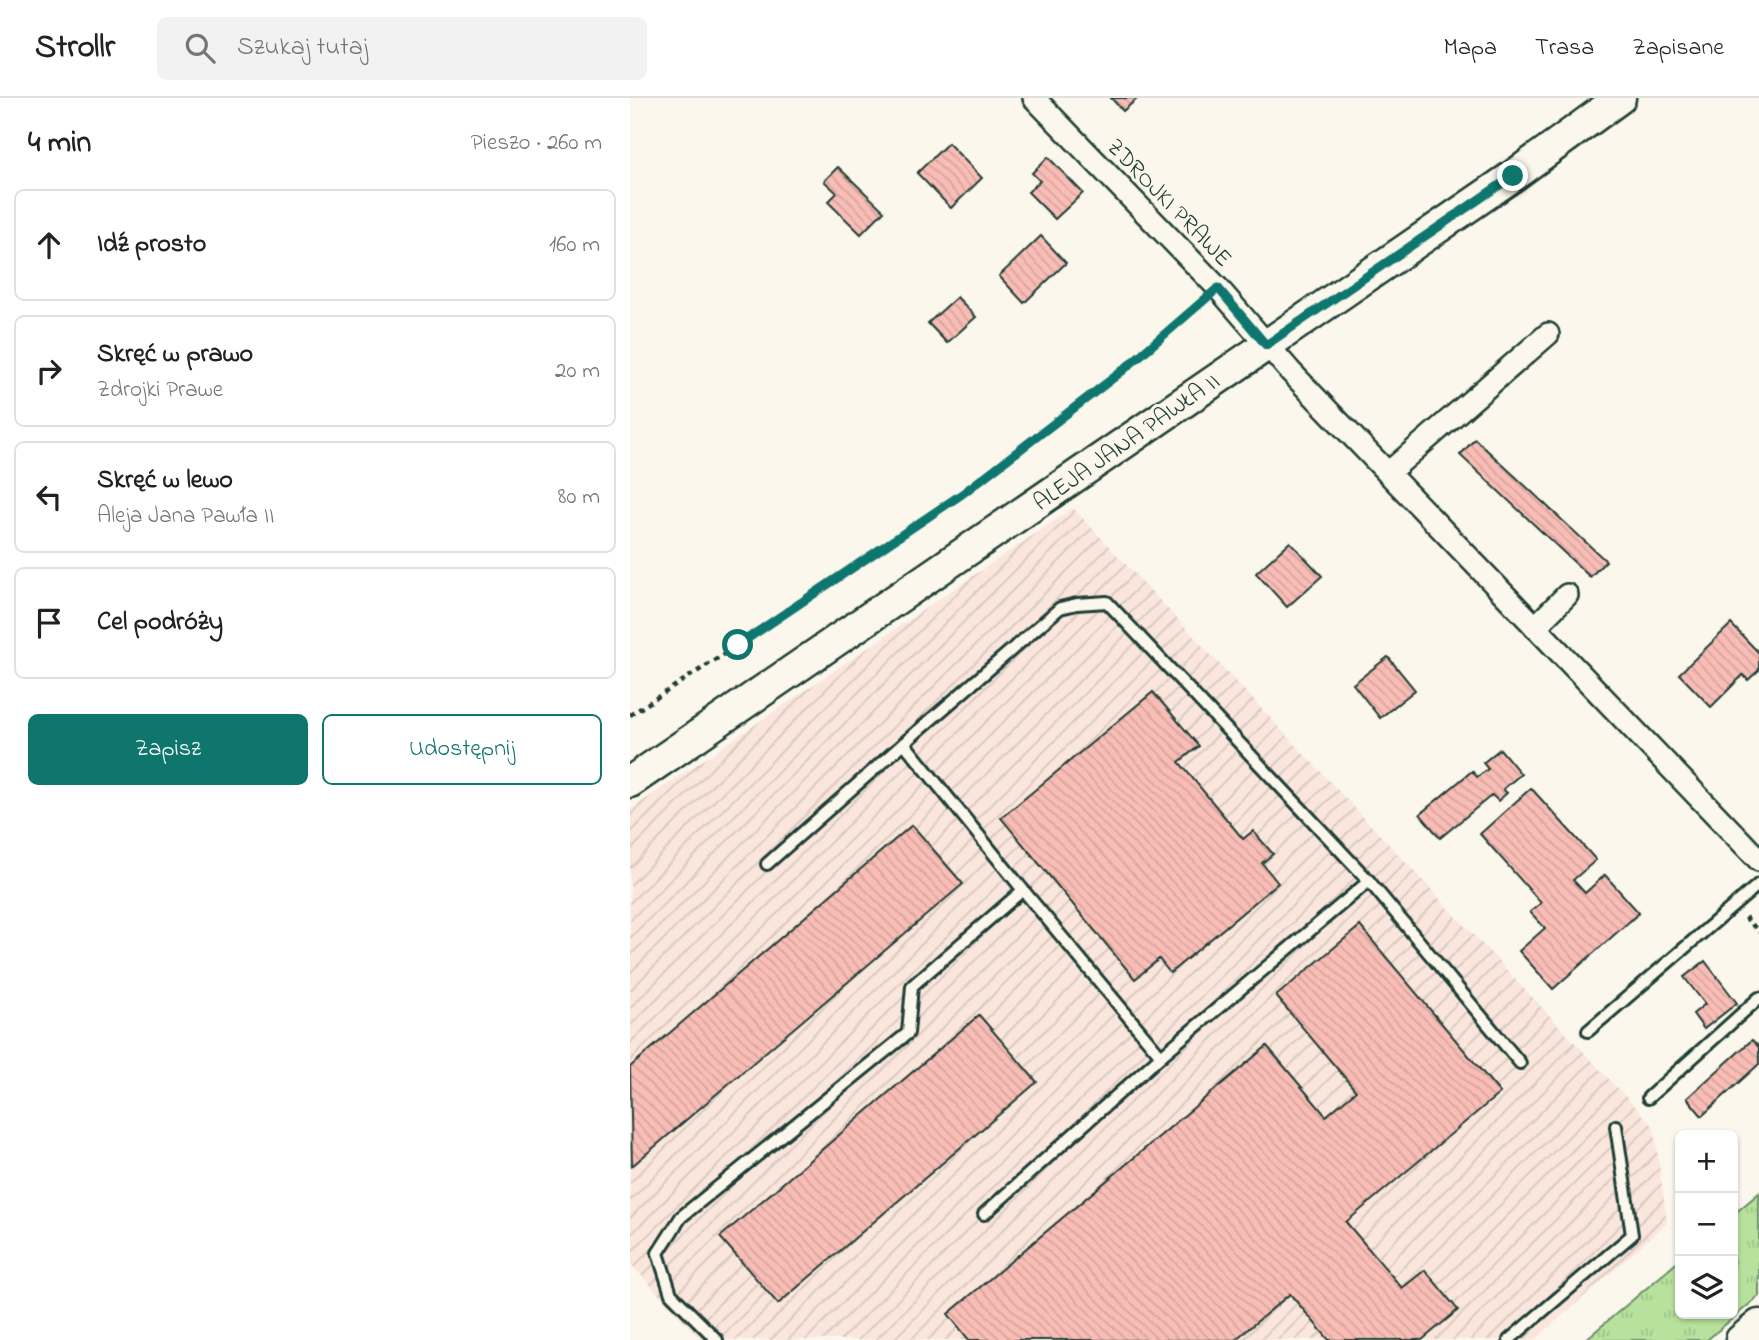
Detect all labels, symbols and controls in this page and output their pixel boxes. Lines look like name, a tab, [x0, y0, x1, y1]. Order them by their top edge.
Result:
search box	[157, 17, 647, 80]
text: Strollr	[35, 24, 115, 72]
icon: search	[181, 29, 219, 67]
text: Szukaj tutaj	[237, 29, 368, 67]
text: Mapa	[1443, 31, 1497, 66]
text: Trasa	[1535, 31, 1594, 66]
text: Zapisane	[1632, 31, 1724, 66]
text: 4 min	[28, 122, 91, 166]
text: Pieszo · 260 m	[471, 127, 602, 160]
street label: ZDROJKI PRAWE	[1097, 131, 1239, 276]
route end	[1497, 160, 1528, 191]
icon: ahead	[30, 226, 68, 264]
text: Idź prosto	[97, 226, 206, 264]
text: 160 m	[549, 229, 600, 262]
text: Skręć w prawo	[97, 336, 253, 374]
icon: right	[30, 352, 68, 390]
text: 20 m	[555, 355, 600, 388]
street label: ALEJA JANA PAWŁA II	[1027, 365, 1228, 521]
text: Zdrojki Prawe	[97, 374, 223, 407]
text: Skręć w lewo	[97, 462, 233, 500]
icon: left	[30, 478, 68, 516]
text: 80 m	[558, 481, 600, 514]
text: Aleja Jana Pawła II	[97, 500, 274, 533]
icon: arrive	[30, 604, 68, 642]
text: Cel podróży	[97, 604, 223, 642]
route start	[722, 629, 753, 660]
button: Zapisz	[28, 714, 308, 785]
button: Udostępnij	[322, 714, 602, 785]
map controls	[1675, 1130, 1738, 1319]
button: +	[1675, 1130, 1738, 1193]
button: −	[1675, 1193, 1738, 1256]
button: layers	[1675, 1256, 1738, 1319]

